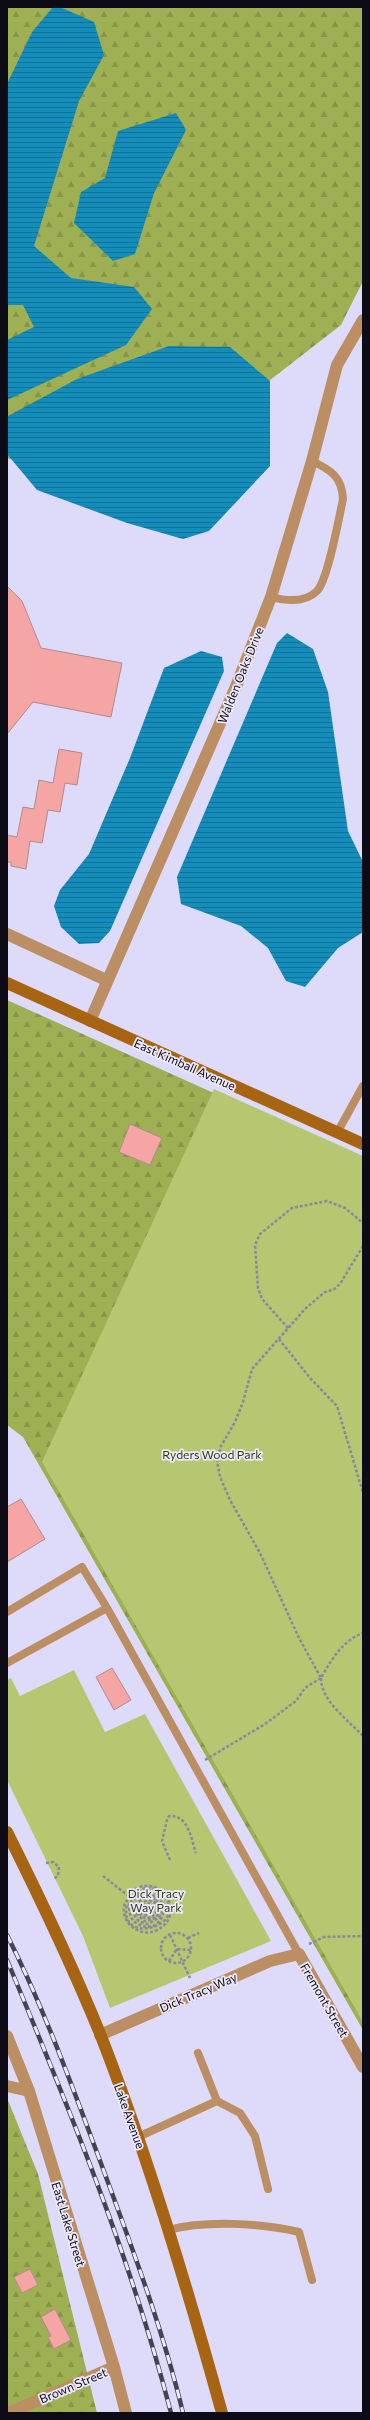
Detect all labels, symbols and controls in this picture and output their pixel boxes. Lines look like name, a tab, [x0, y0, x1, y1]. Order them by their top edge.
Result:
street label: Walden Oaks Drive	[214, 625, 266, 725]
street label: East Kimball Avenue	[132, 1035, 238, 1093]
park label: Ryders Wood Park	[162, 1447, 262, 1461]
park label: Dick Tracy Way Park	[128, 1886, 184, 1914]
street label: Fremont Street	[298, 1960, 352, 2040]
street label: Dick Tracy Way	[157, 1969, 239, 2015]
street label: Lake Avenue	[112, 2082, 148, 2150]
street label: East Lake Street	[49, 2180, 89, 2268]
street label: Brown Street	[37, 2364, 109, 2406]

